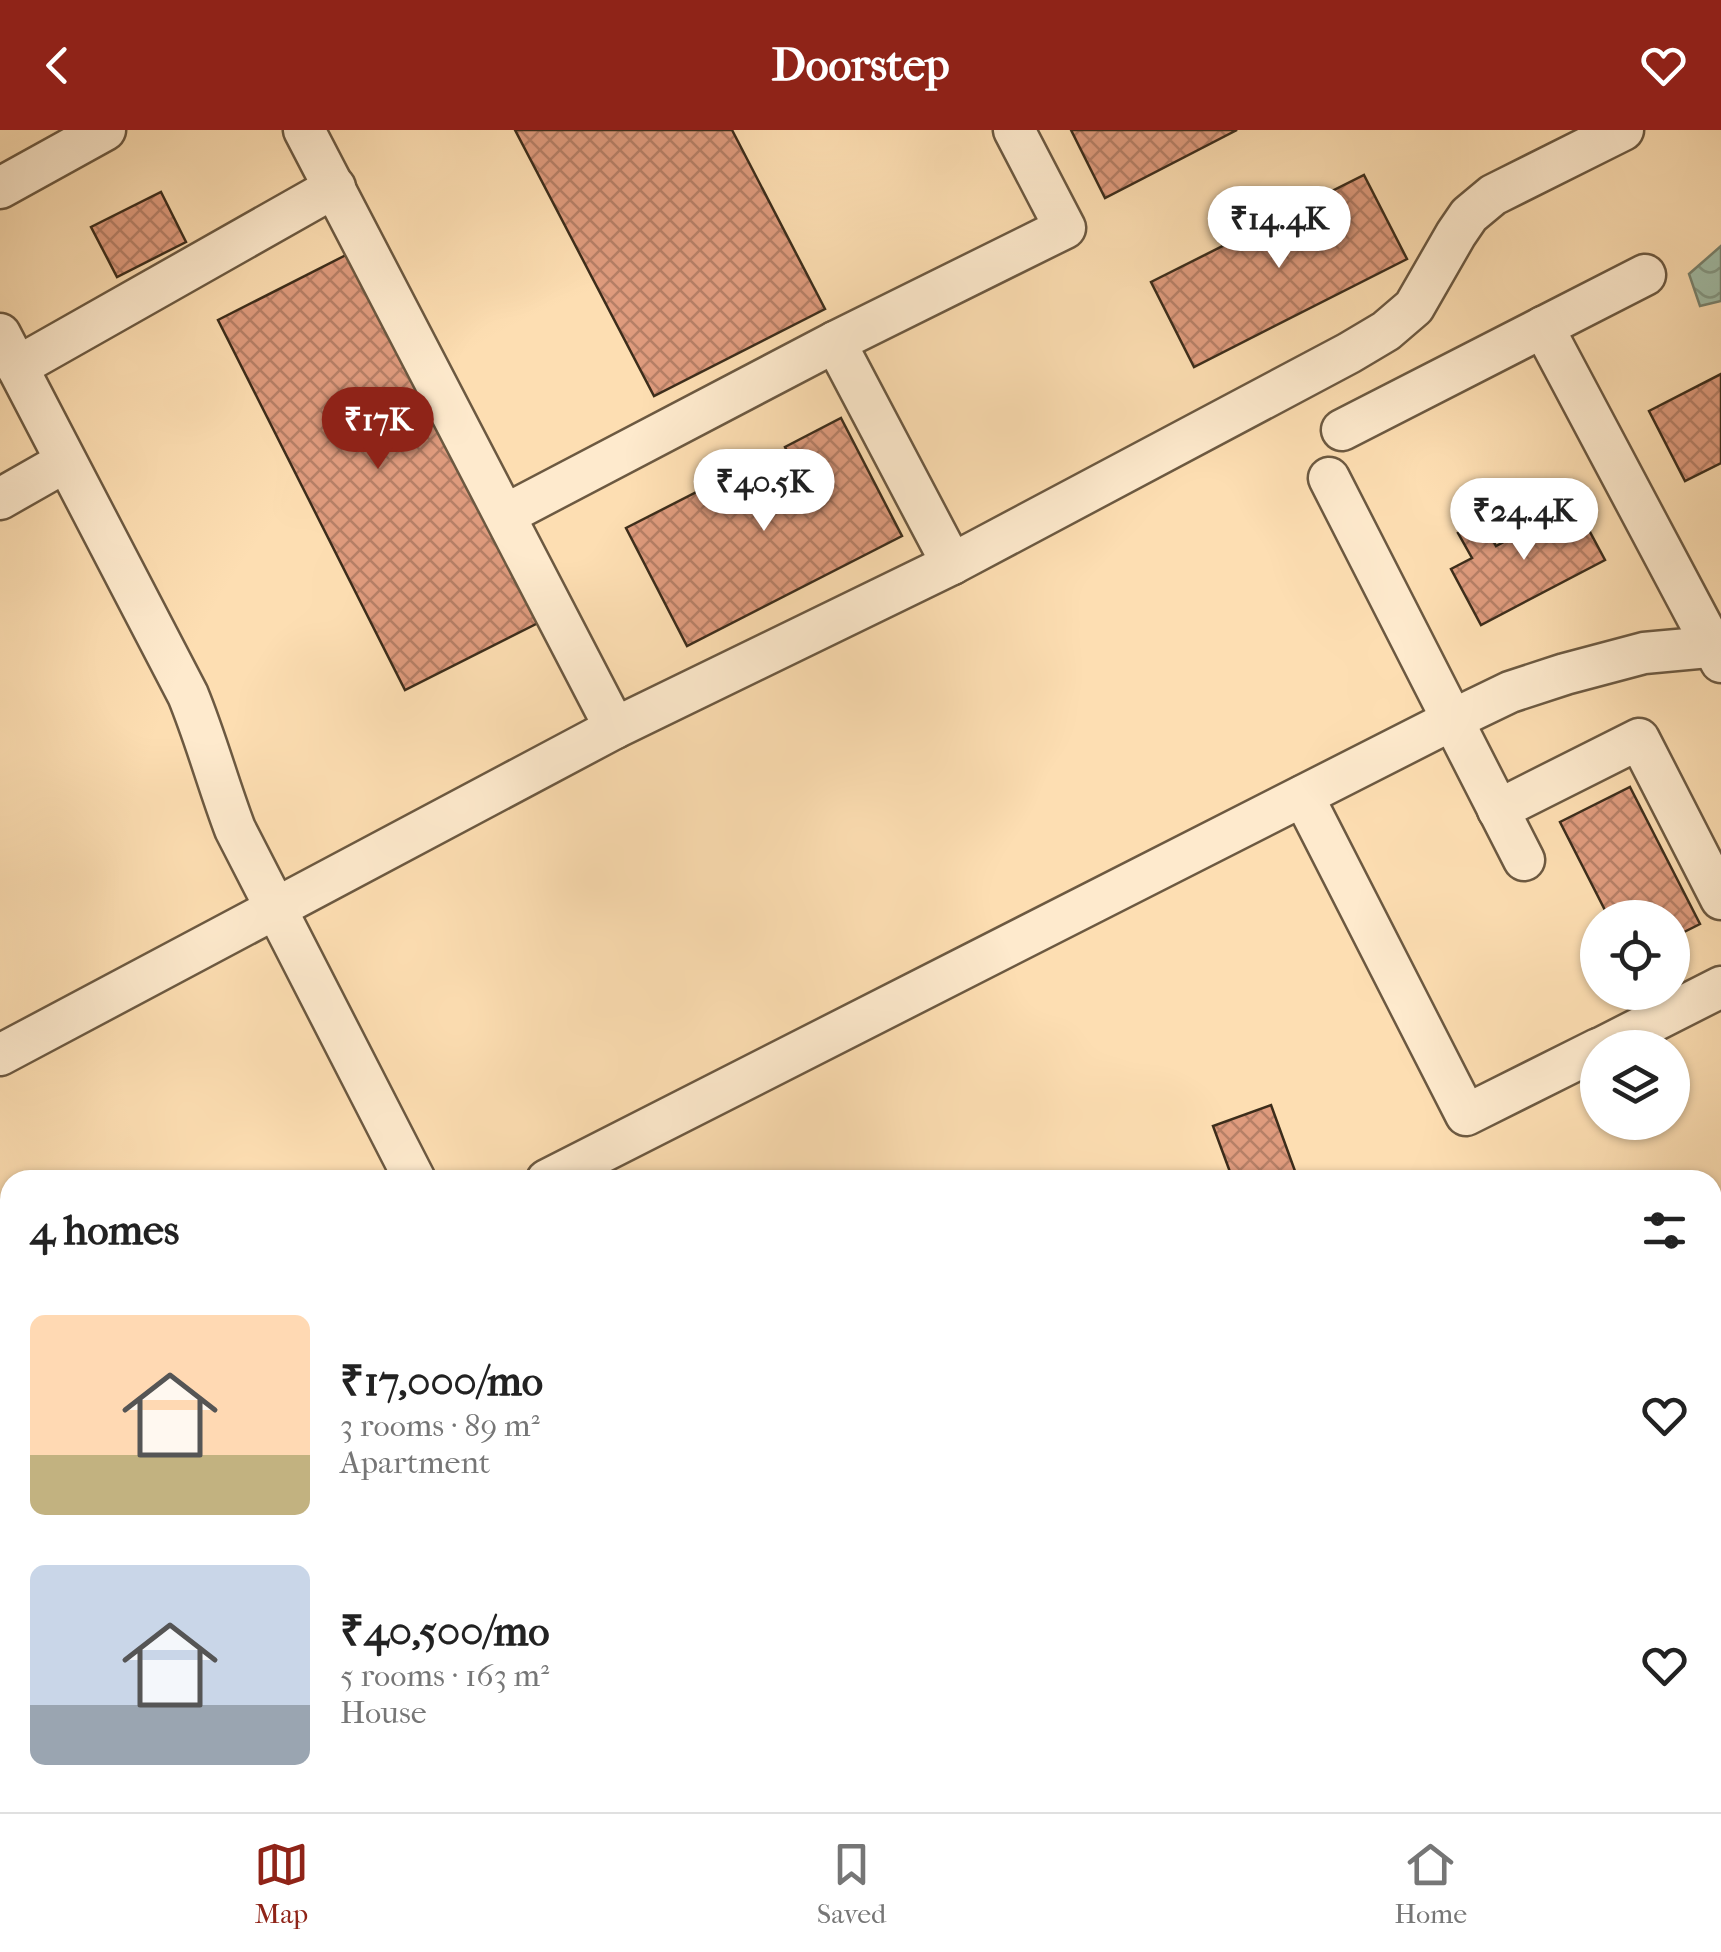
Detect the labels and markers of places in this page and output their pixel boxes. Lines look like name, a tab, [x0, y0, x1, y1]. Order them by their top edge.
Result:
pin: ₹14.4K	[1198, 186, 1360, 271]
pin: ₹17K	[319, 387, 437, 472]
pin: ₹40.5K	[683, 449, 845, 534]
pin: ₹24.4K	[1443, 478, 1605, 563]

